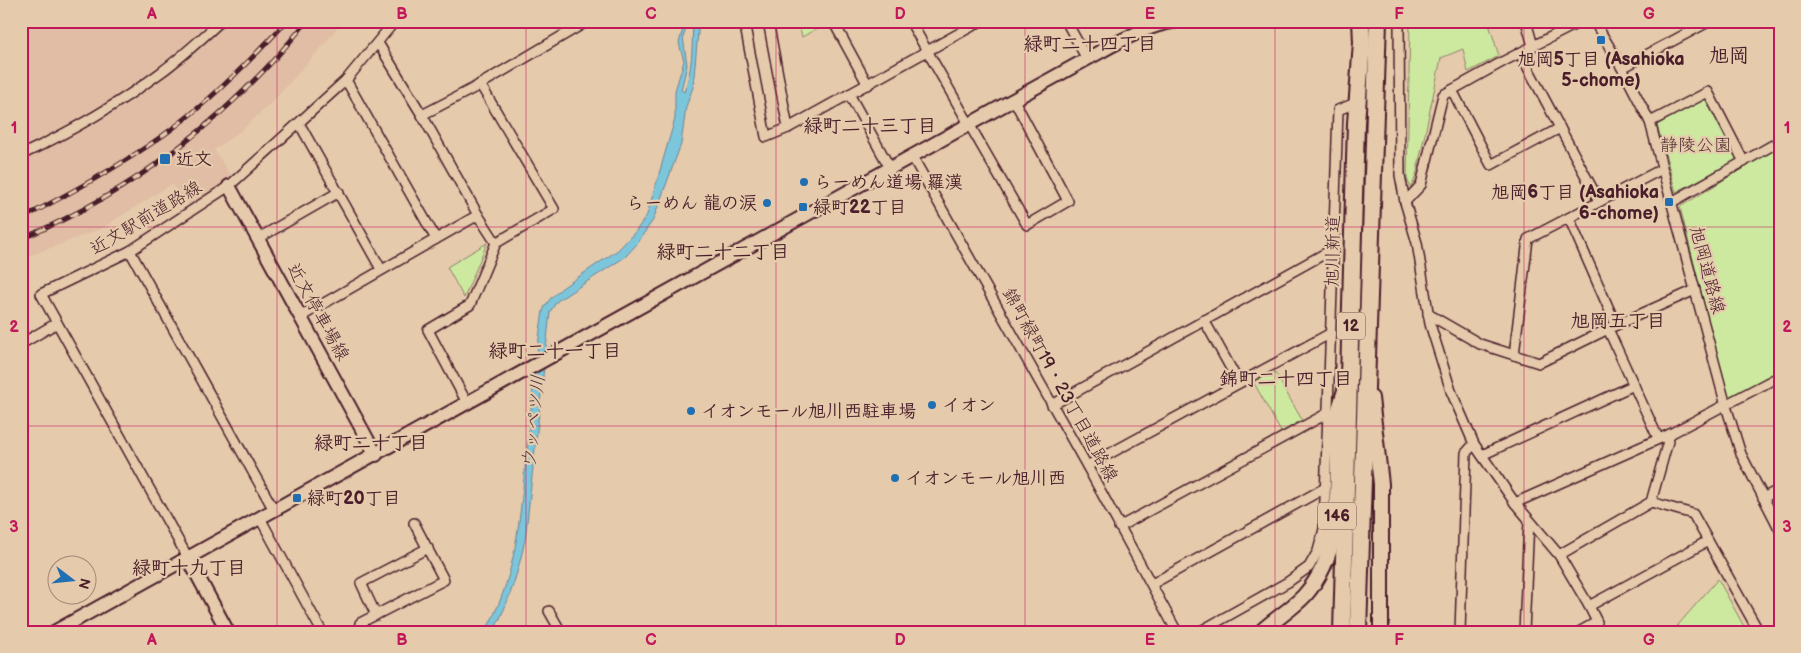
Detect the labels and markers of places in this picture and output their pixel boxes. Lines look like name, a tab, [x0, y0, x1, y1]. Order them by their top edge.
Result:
marker: 旭岡5丁目 (Asahioka 5-chome)	[1595, 34, 1607, 46]
place label: 旭岡5丁目 (Asahioka 5-chome)	[1517, 49, 1685, 91]
place label: 近文	[176, 149, 212, 170]
marker: 近文	[158, 152, 172, 166]
place label: らーめん道場 羅漢	[814, 172, 963, 193]
marker: らーめん道場 羅漢	[798, 176, 810, 188]
place label: 旭岡6丁目 (Asahioka 6-chome)	[1491, 182, 1659, 224]
place label: らーめん 龍の涙	[626, 193, 757, 214]
marker: 旭岡6丁目 (Asahioka 6-chome)	[1663, 196, 1675, 208]
marker: らーめん 龍の涙	[761, 197, 773, 209]
place label: 緑町22丁目	[813, 197, 907, 218]
marker: 緑町22丁目	[797, 201, 809, 213]
place label: イオン	[942, 395, 996, 416]
marker: イオン	[926, 399, 938, 411]
place label: イオンモール旭川西駐車場	[701, 401, 916, 422]
marker: イオンモール旭川西駐車場	[685, 405, 697, 417]
place label: イオンモール旭川西	[905, 468, 1066, 489]
marker: イオンモール旭川西	[889, 472, 901, 484]
place label: 緑町20丁目	[307, 488, 401, 509]
marker: 緑町20丁目	[291, 492, 303, 504]

